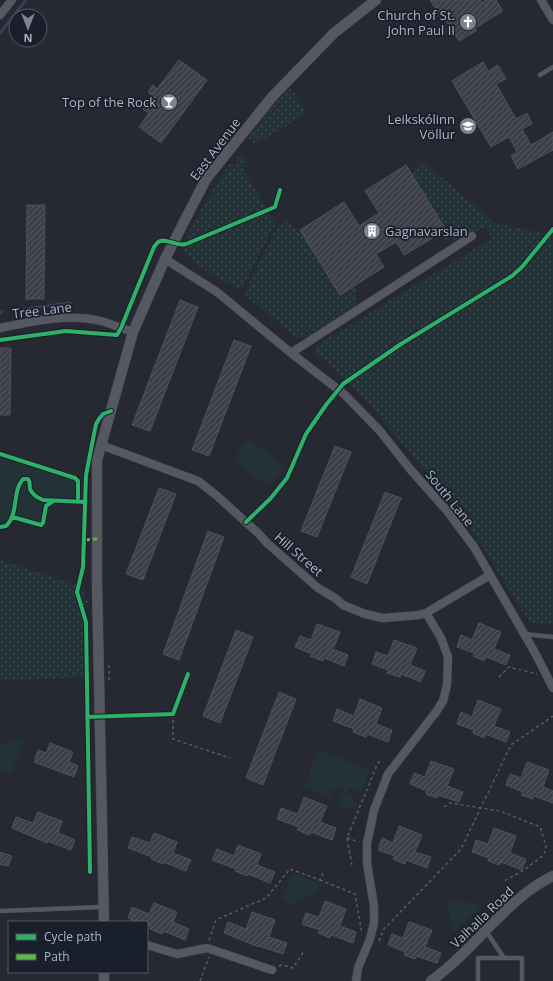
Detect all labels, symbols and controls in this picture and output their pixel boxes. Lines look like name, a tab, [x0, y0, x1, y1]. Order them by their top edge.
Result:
place label: Church of St. John Paul II	[377, 6, 455, 39]
north arrow	[8, 8, 48, 48]
church icon: Church of St. John Paul II	[458, 12, 478, 32]
text: N	[24, 31, 32, 46]
bar icon: Top of the Rock	[159, 92, 179, 112]
place label: Top of the Rock	[62, 93, 156, 111]
place label: Leikskólinn Völlur	[387, 110, 456, 143]
street label: East Avenue	[186, 114, 244, 184]
school or university icon: Leikskólinn Völlur	[458, 116, 478, 136]
building icon: Gagnavarslan	[362, 221, 382, 241]
place label: Gagnavarslan	[385, 222, 468, 240]
street label: Tree Lane	[11, 297, 73, 323]
street label: South Lane	[422, 466, 478, 530]
street label: Hill Street	[271, 528, 327, 580]
street label: Valhalla Road	[446, 882, 518, 952]
legend	[8, 921, 148, 973]
text: Cycle path	[44, 928, 102, 945]
text: Path	[44, 948, 70, 965]

